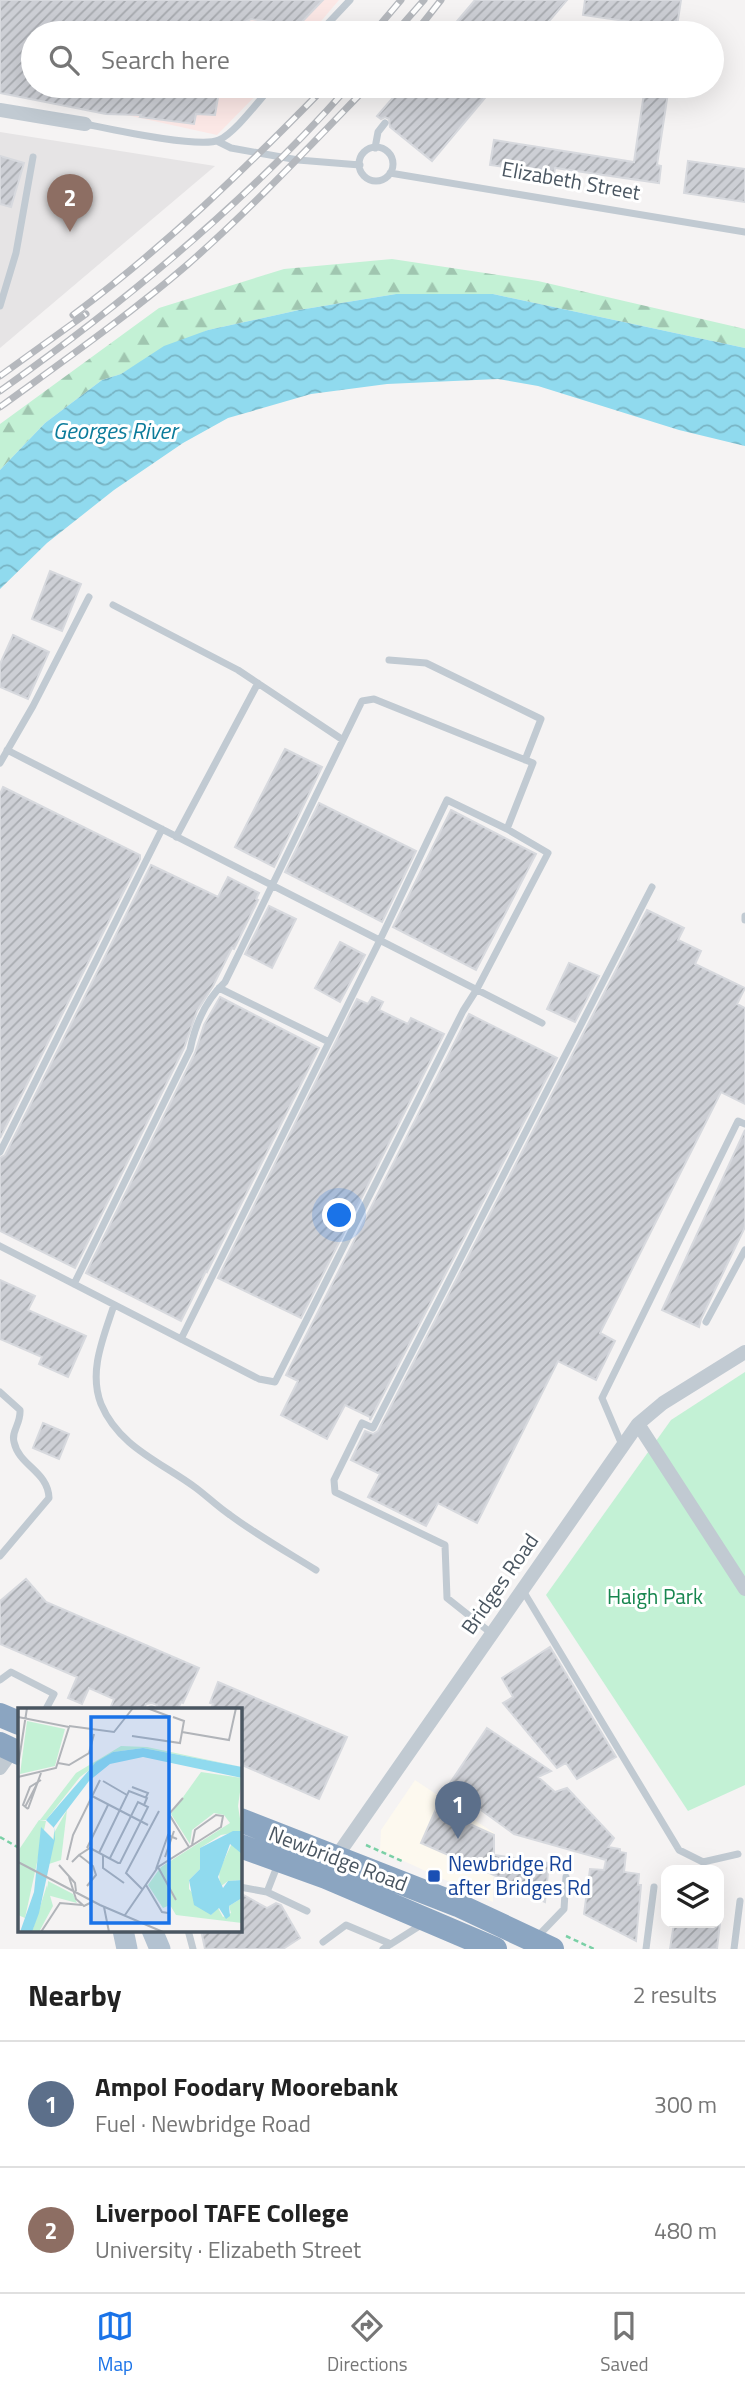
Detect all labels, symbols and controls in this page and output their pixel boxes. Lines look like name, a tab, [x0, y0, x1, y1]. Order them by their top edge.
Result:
search box	[21, 21, 724, 98]
text: Search here	[101, 40, 230, 79]
icon: search	[45, 41, 83, 79]
street label: Elizabeth Street	[499, 152, 644, 208]
pin: 2	[47, 174, 93, 232]
water label: Georges River	[53, 413, 180, 448]
your location	[322, 1198, 356, 1232]
street label: Bridges Road	[452, 1526, 546, 1641]
park label: Haigh Park	[607, 1580, 703, 1612]
inset map	[18, 1708, 242, 1932]
pin: 1	[435, 1781, 481, 1839]
street label: Newbridge Road	[264, 1817, 412, 1899]
place label: Newbridge Rd after Bridges Rd	[448, 1847, 591, 1903]
map controls	[661, 1865, 724, 1928]
button: layers	[661, 1865, 724, 1928]
marker: Newbridge Rd after Bridges Rd	[426, 1868, 442, 1884]
text: Nearby	[28, 1972, 121, 2018]
text: 2 results	[633, 1977, 717, 2012]
text: Ampol Foodary Moorebank	[95, 2067, 398, 2106]
text: 1	[45, 2087, 57, 2122]
text: 300 m	[654, 2087, 717, 2122]
text: Fuel · Newbridge Road	[95, 2106, 311, 2141]
text: Liverpool TAFE College	[95, 2193, 349, 2232]
text: 2	[45, 2213, 57, 2248]
text: 480 m	[654, 2213, 717, 2248]
text: University · Elizabeth Street	[95, 2232, 361, 2267]
tab: Map	[96, 2307, 134, 2378]
tab: Directions	[327, 2307, 408, 2378]
tab: Saved	[600, 2307, 649, 2378]

